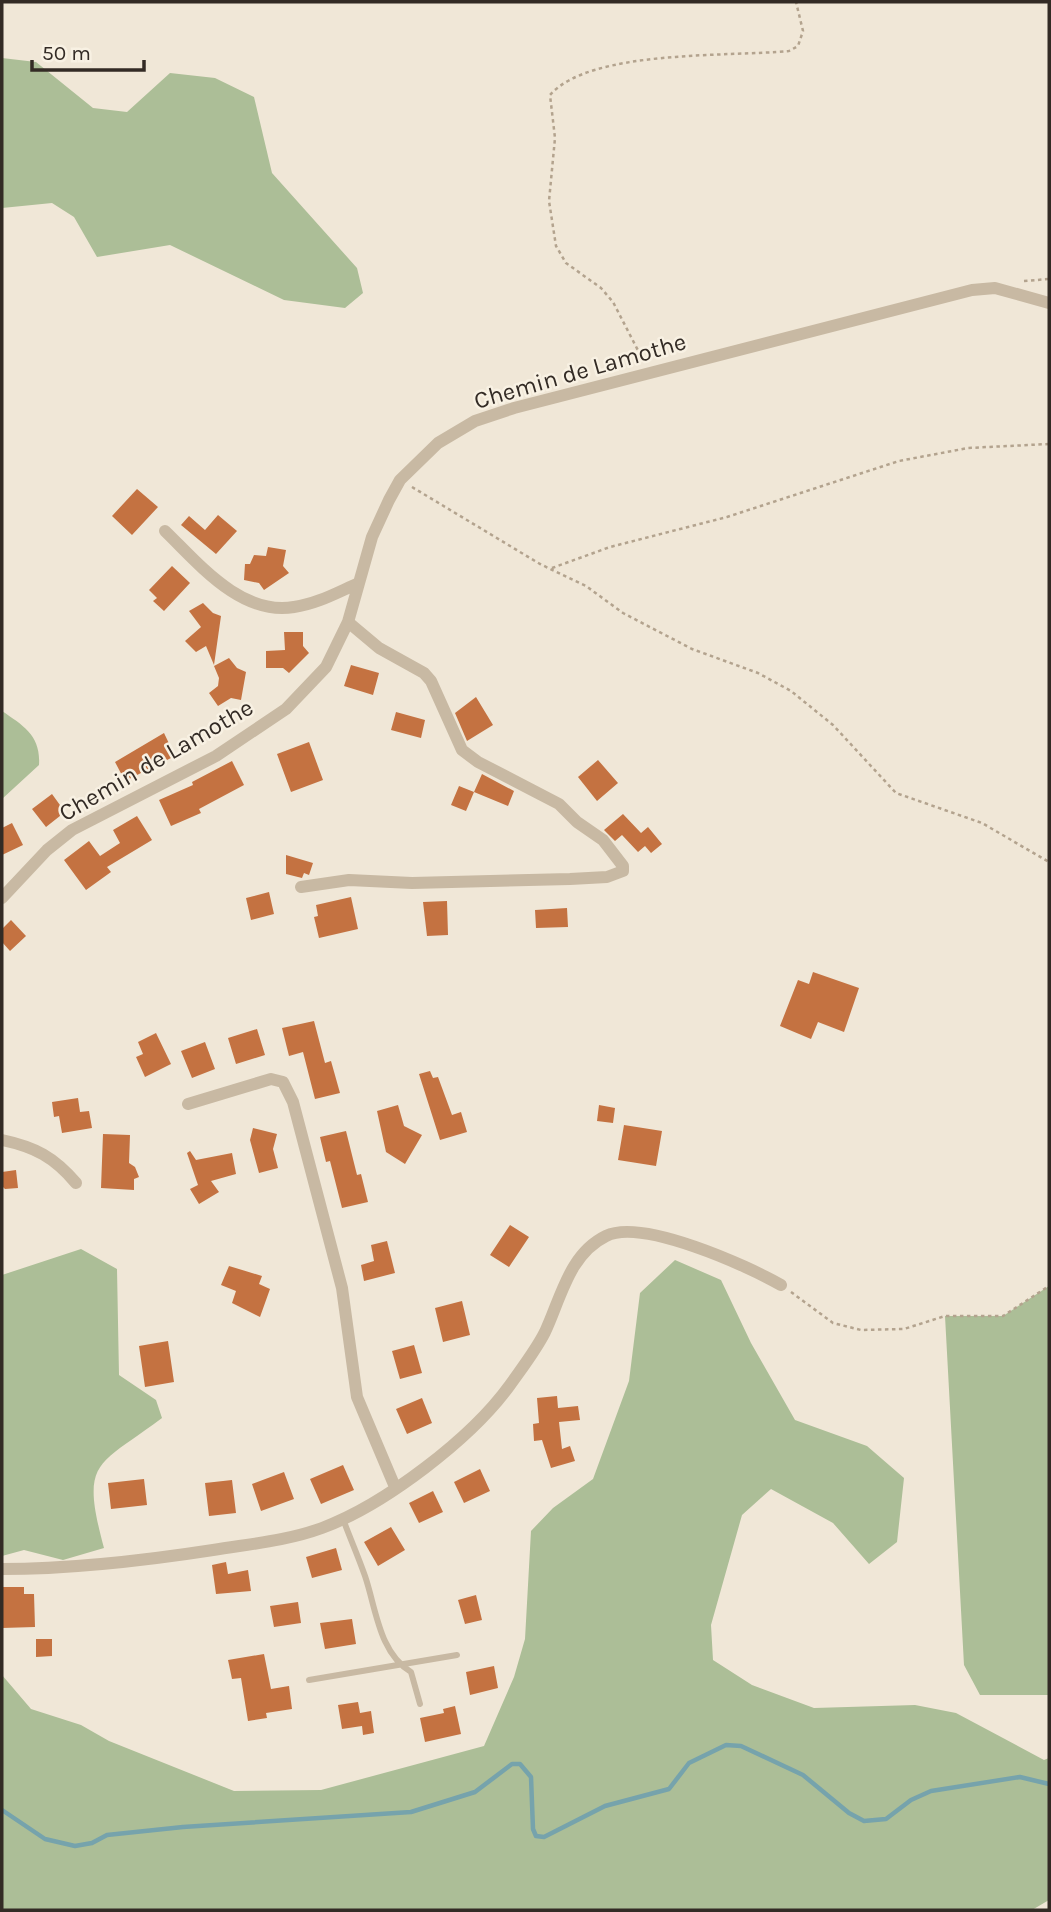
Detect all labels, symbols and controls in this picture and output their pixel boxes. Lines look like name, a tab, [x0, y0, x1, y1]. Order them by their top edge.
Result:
scale bar	[32, 28, 144, 72]
text: 50 m	[42, 41, 91, 65]
street label: Chemin de Lamothe	[471, 327, 689, 415]
street label: Chemin de Lamothe	[54, 693, 258, 827]

